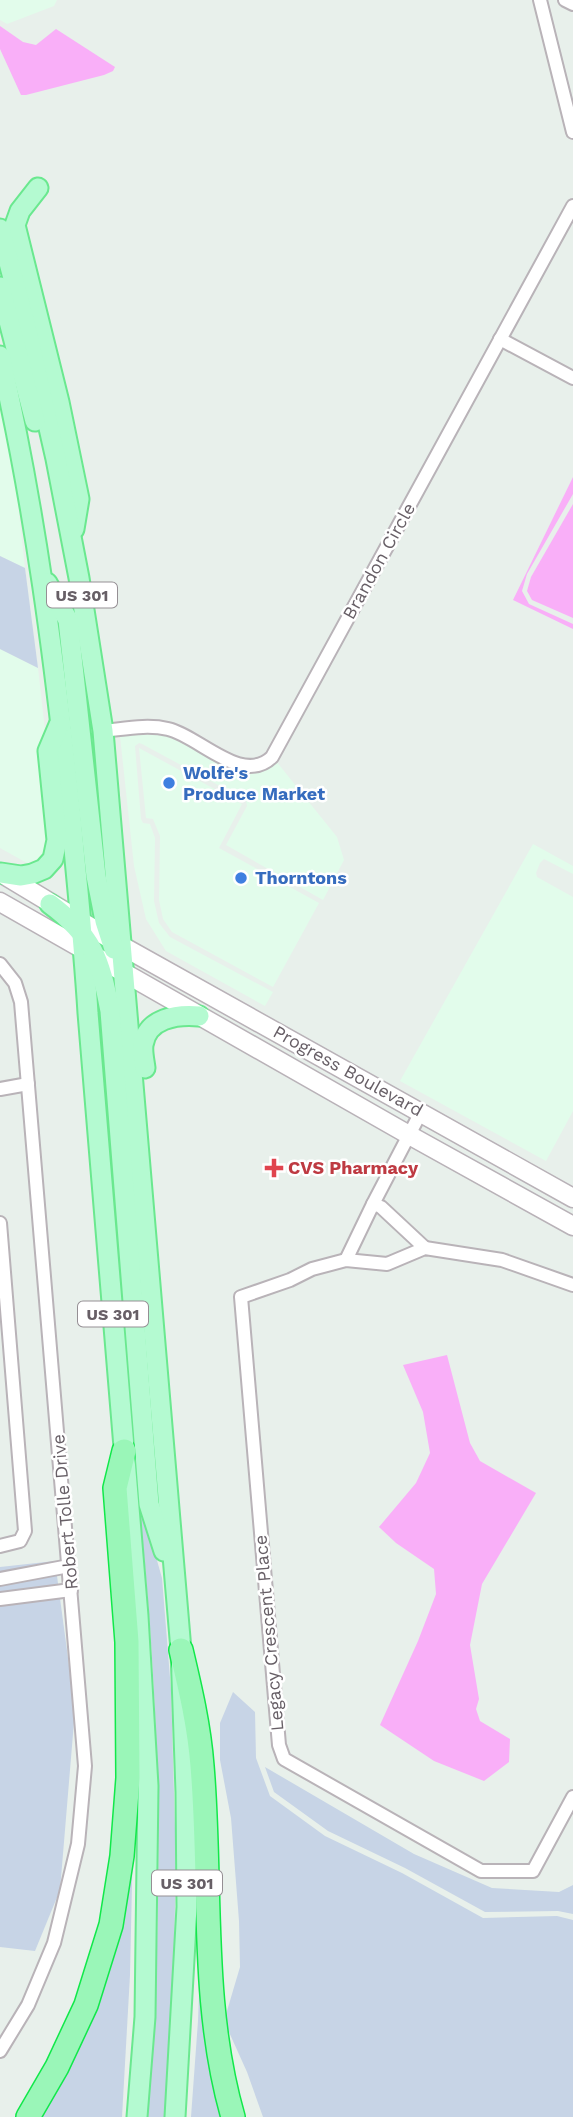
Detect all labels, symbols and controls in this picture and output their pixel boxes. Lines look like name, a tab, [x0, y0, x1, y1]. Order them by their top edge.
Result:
street label: Brandon Circle	[338, 499, 419, 623]
road number: US 301	[47, 582, 117, 608]
place label: Wolfe's Produce Market	[183, 762, 325, 804]
marker: Wolfe's Produce Market	[161, 775, 177, 791]
place label: Thorntons	[255, 867, 347, 888]
marker: Thorntons	[233, 870, 249, 886]
street label: Progress Boulevard	[270, 1021, 427, 1120]
place label: CVS Pharmacy	[288, 1157, 419, 1178]
marker: CVS Pharmacy	[266, 1160, 282, 1176]
road number: US 301	[78, 1302, 148, 1326]
street label: Robert Tolle Drive	[47, 1433, 82, 1591]
street label: Legacy Crescent Place	[249, 1534, 288, 1732]
road number: US 301	[152, 1870, 222, 1896]

